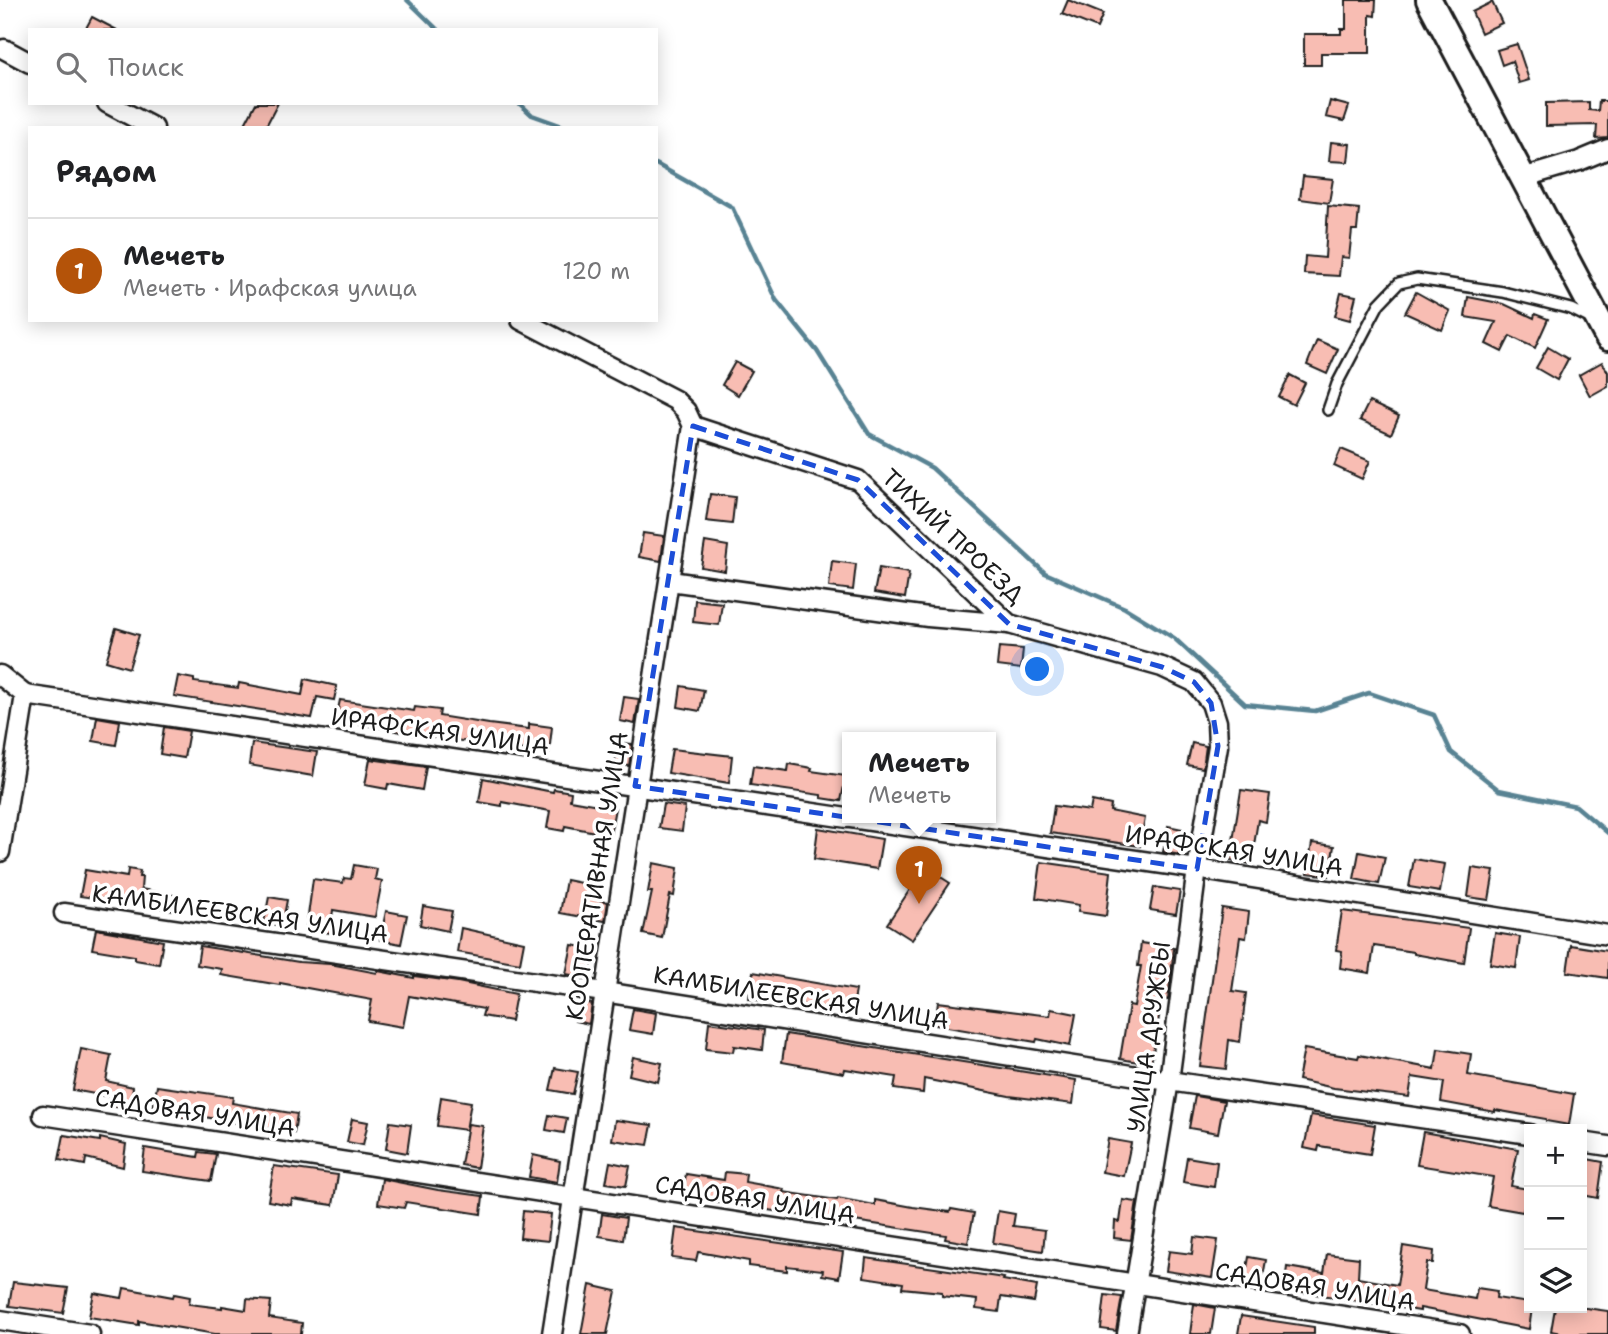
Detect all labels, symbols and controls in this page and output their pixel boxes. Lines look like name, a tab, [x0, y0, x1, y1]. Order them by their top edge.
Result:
search box	[28, 28, 658, 105]
icon: search	[52, 48, 90, 86]
text: Поиск	[108, 49, 184, 84]
text: Рядом	[56, 151, 156, 192]
text: Мечеть	[123, 238, 225, 273]
text: 1	[74, 256, 84, 286]
text: 120 m	[562, 256, 630, 286]
text: Мечеть · Ирафская улица	[123, 273, 417, 303]
street label: ТИХИЙ ПРОЕЗД	[875, 462, 1031, 610]
your location	[1020, 652, 1054, 686]
street label: ИРАФСКАЯ УЛИЦА	[329, 701, 551, 763]
street label: КООПЕРАТИВНАЯ УЛИЦА	[558, 729, 636, 1023]
popup	[842, 732, 996, 823]
text: Мечеть	[868, 745, 970, 780]
text: Мечеть	[868, 780, 951, 810]
street label: ИРАФСКАЯ УЛИЦА	[1123, 818, 1345, 884]
pin: 1	[896, 846, 942, 904]
street label: КАМБИЛЕЕВСКАЯ УЛИЦА	[90, 877, 390, 951]
street label: УЛИЦА ДРУЖБЫ	[1120, 939, 1178, 1135]
street label: КАМБИЛЕЕВСКАЯ УЛИЦА	[651, 959, 951, 1037]
street label: САДОВАЯ УЛИЦА	[93, 1081, 297, 1145]
map controls	[1524, 1124, 1587, 1313]
button: +	[1524, 1124, 1587, 1187]
street label: САДОВАЯ УЛИЦА	[653, 1168, 857, 1232]
button: −	[1524, 1187, 1587, 1250]
button: layers	[1524, 1250, 1587, 1313]
street label: САДОВАЯ УЛИЦА	[1213, 1255, 1417, 1319]

